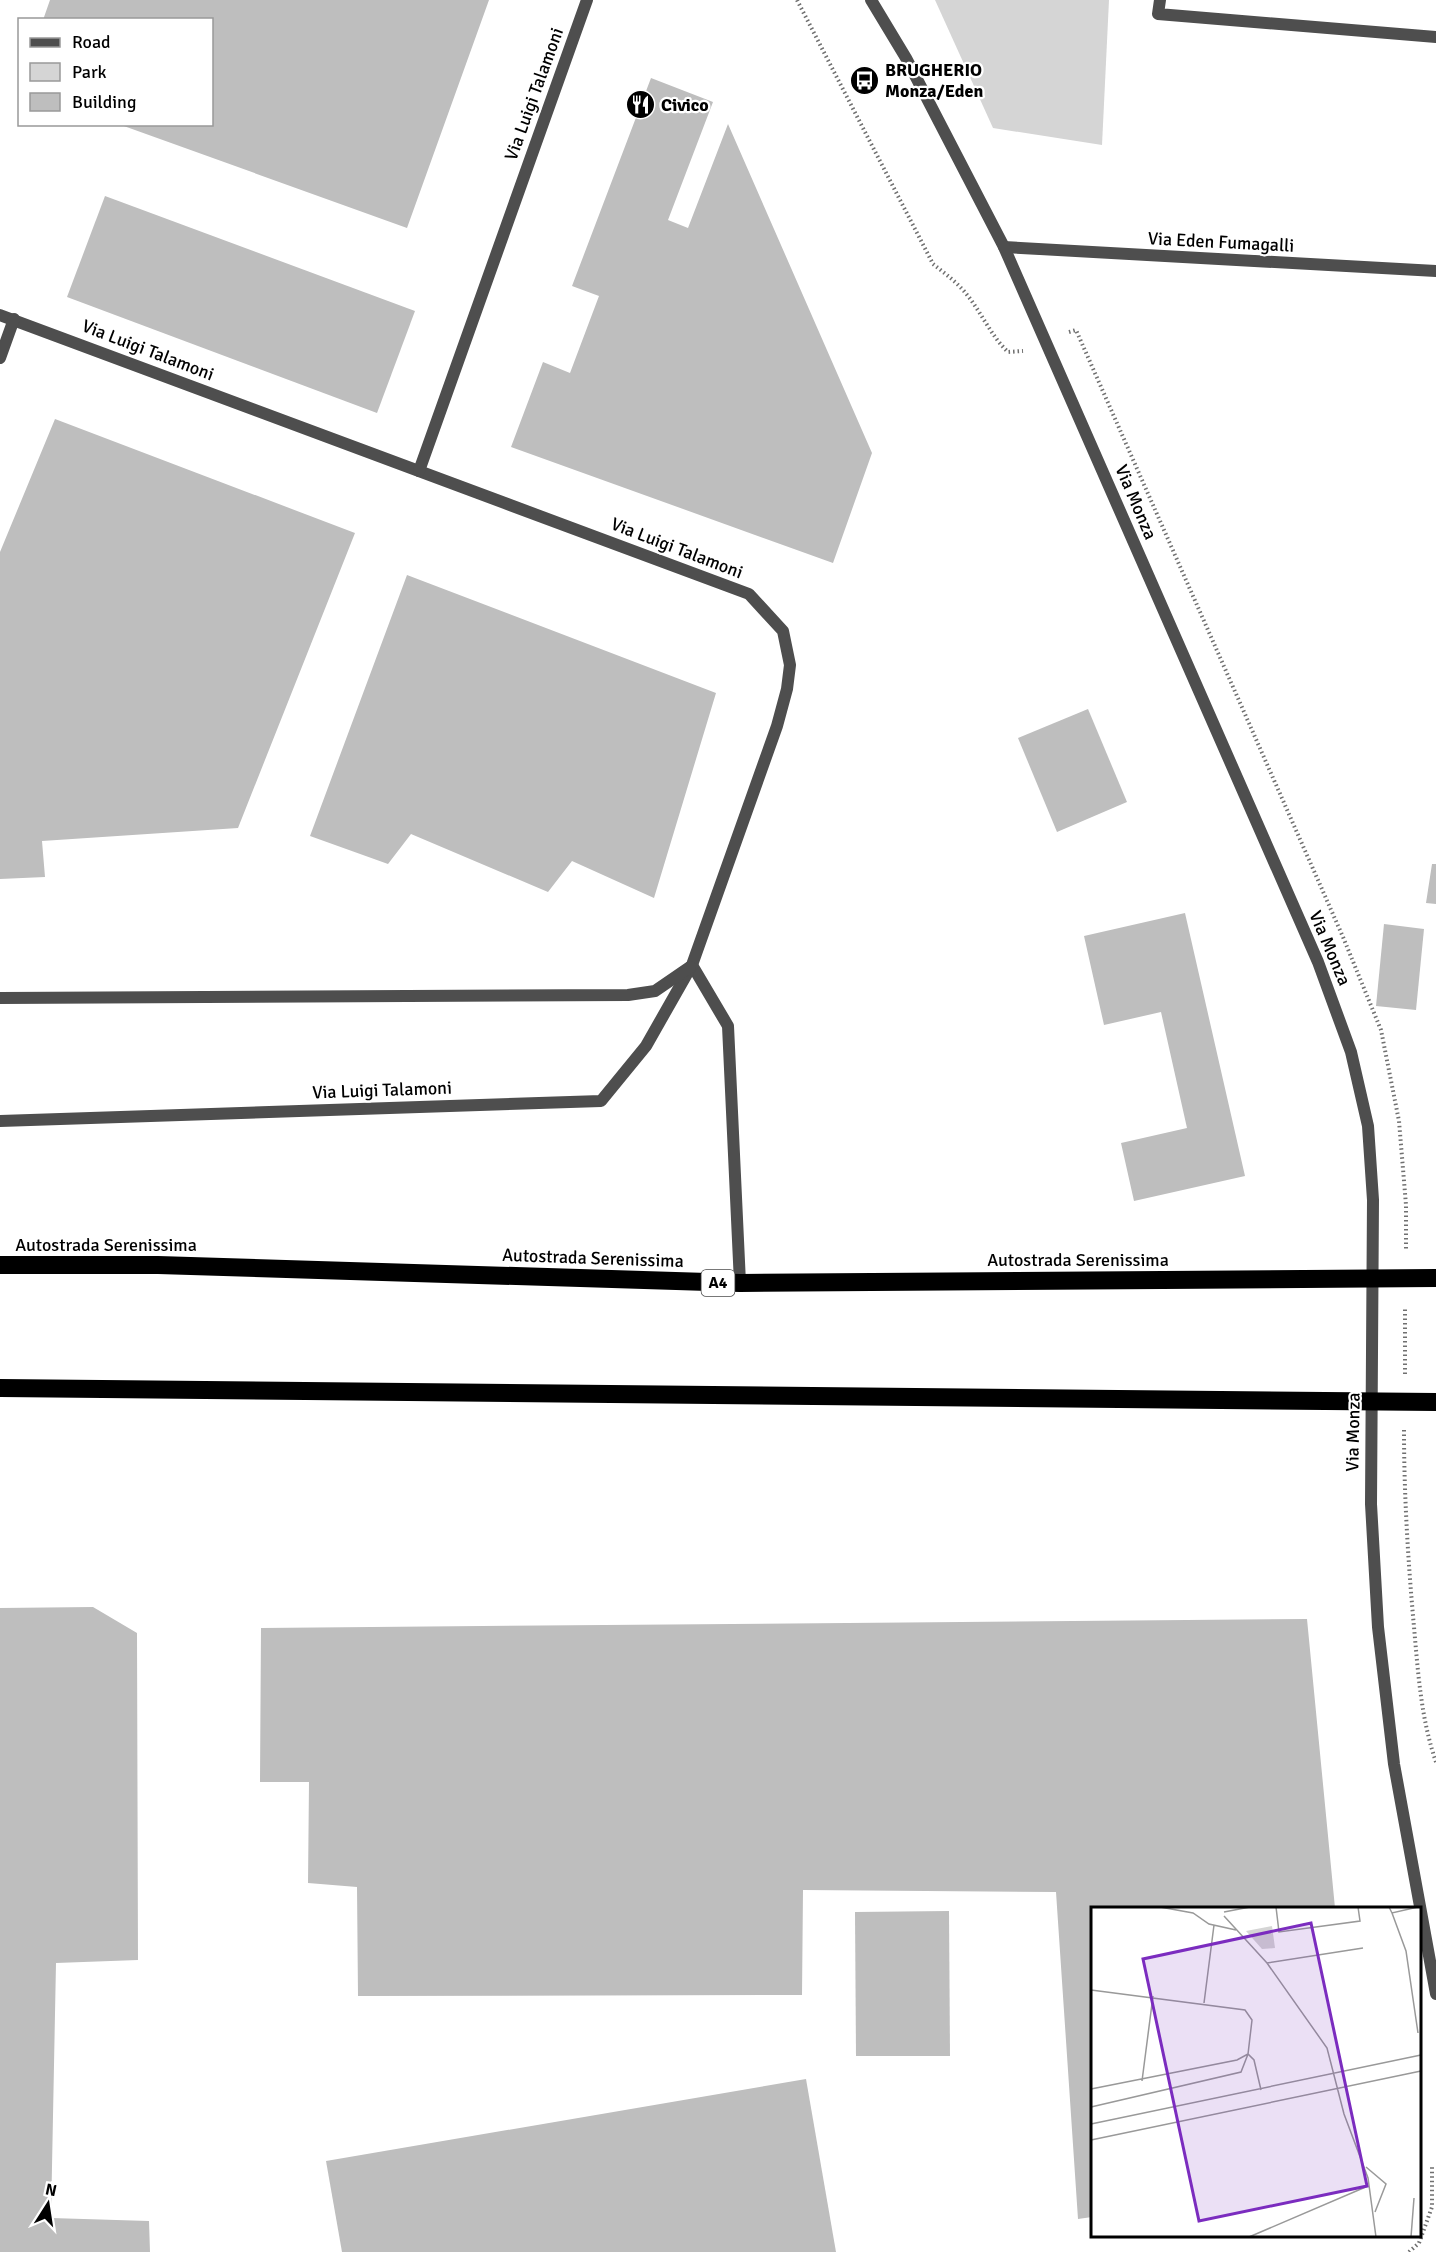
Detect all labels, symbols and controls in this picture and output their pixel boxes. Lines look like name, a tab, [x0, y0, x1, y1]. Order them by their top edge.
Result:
legend	[18, 18, 213, 126]
street label: Via Luigi Talamoni	[500, 25, 568, 163]
text: Road	[72, 31, 111, 53]
place label: BRUGHERIO Monza/Eden	[885, 59, 983, 102]
text: Park	[72, 61, 107, 83]
bus stop icon: BRUGHERIO Monza/Eden	[848, 64, 880, 96]
restaurant icon: Civico	[624, 89, 656, 121]
text: Building	[72, 91, 136, 113]
place label: Civico	[661, 94, 709, 116]
street label: Via Eden Fumagalli	[1147, 227, 1295, 257]
street label: Via Luigi Talamoni	[79, 315, 217, 385]
street label: Via Monza	[1110, 461, 1162, 543]
street label: Via Luigi Talamoni	[608, 513, 746, 583]
street label: Via Monza	[1304, 907, 1356, 989]
street label: Via Luigi Talamoni	[312, 1077, 452, 1103]
street label: Autostrada Serenissima	[15, 1234, 197, 1256]
street label: Autostrada Serenissima	[502, 1244, 684, 1272]
street label: Autostrada Serenissima	[987, 1249, 1169, 1271]
road number: A4	[702, 1270, 734, 1296]
street label: Via Monza	[1341, 1392, 1365, 1472]
inset map	[1091, 1907, 1421, 2237]
north arrow	[18, 2174, 78, 2234]
text: N	[43, 2179, 58, 2201]

